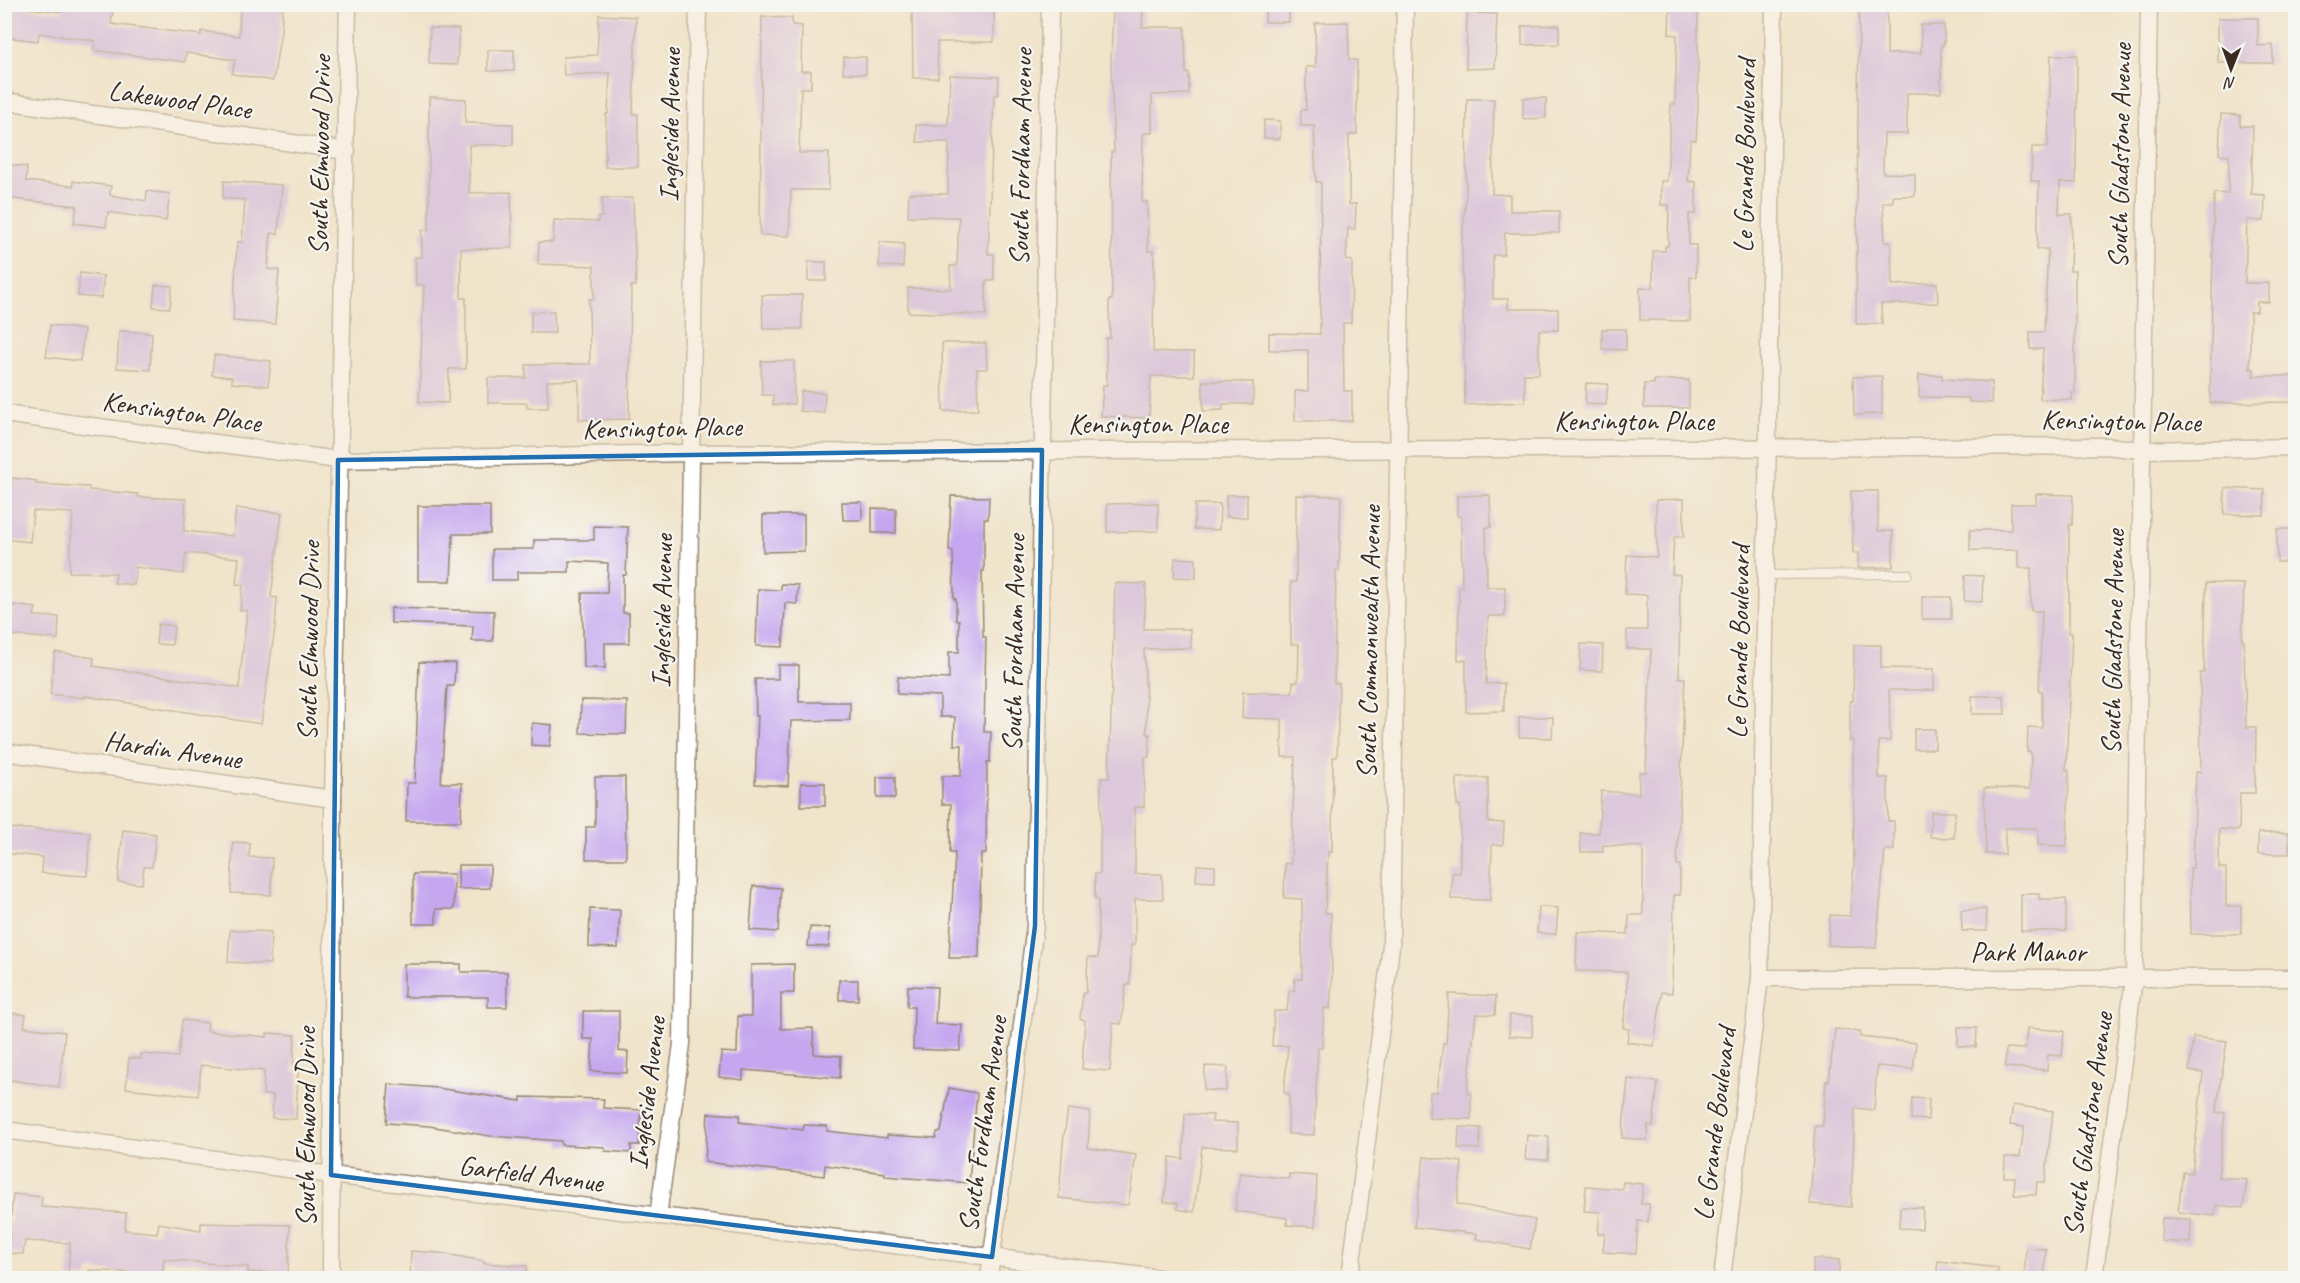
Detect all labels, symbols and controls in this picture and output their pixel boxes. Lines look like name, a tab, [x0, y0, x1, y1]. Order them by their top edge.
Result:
north arrow	[2201, 39, 2261, 99]
street label: South Gladstone Avenue	[2100, 41, 2139, 269]
street label: Ingleside Avenue	[651, 46, 688, 202]
street label: South Fordham Avenue	[1001, 46, 1040, 266]
street label: South Elmwood Drive	[300, 53, 339, 255]
street label: Le Grande Boulevard	[1725, 55, 1764, 253]
street label: Lakewood Place	[106, 72, 255, 127]
text: N	[2223, 73, 2236, 93]
street label: Kensington Place	[100, 383, 265, 440]
street label: Kensington Place	[2041, 402, 2203, 439]
street label: Kensington Place	[1554, 403, 1716, 438]
street label: Kensington Place	[1068, 406, 1230, 441]
street label: Kensington Place	[582, 409, 744, 446]
street label: South Commonwealth Avenue	[1349, 503, 1388, 779]
street label: South Gladstone Avenue	[2093, 527, 2132, 755]
street label: Ingleside Avenue	[643, 532, 680, 688]
street label: South Fordham Avenue	[994, 532, 1033, 752]
street label: South Elmwood Drive	[289, 539, 328, 741]
street label: Le Grande Boulevard	[1719, 541, 1758, 739]
street label: Hardin Avenue	[102, 723, 246, 777]
street label: Park Manor	[1970, 934, 2088, 969]
street label: South Gladstone Avenue	[2054, 1008, 2121, 1238]
street label: South Fordham Avenue	[950, 1012, 1015, 1234]
street label: Ingleside Avenue	[620, 1013, 673, 1171]
street label: Le Grande Boulevard	[1685, 1022, 1744, 1222]
street label: South Elmwood Drive	[288, 1025, 323, 1227]
street label: Garfield Avenue	[457, 1147, 607, 1200]

